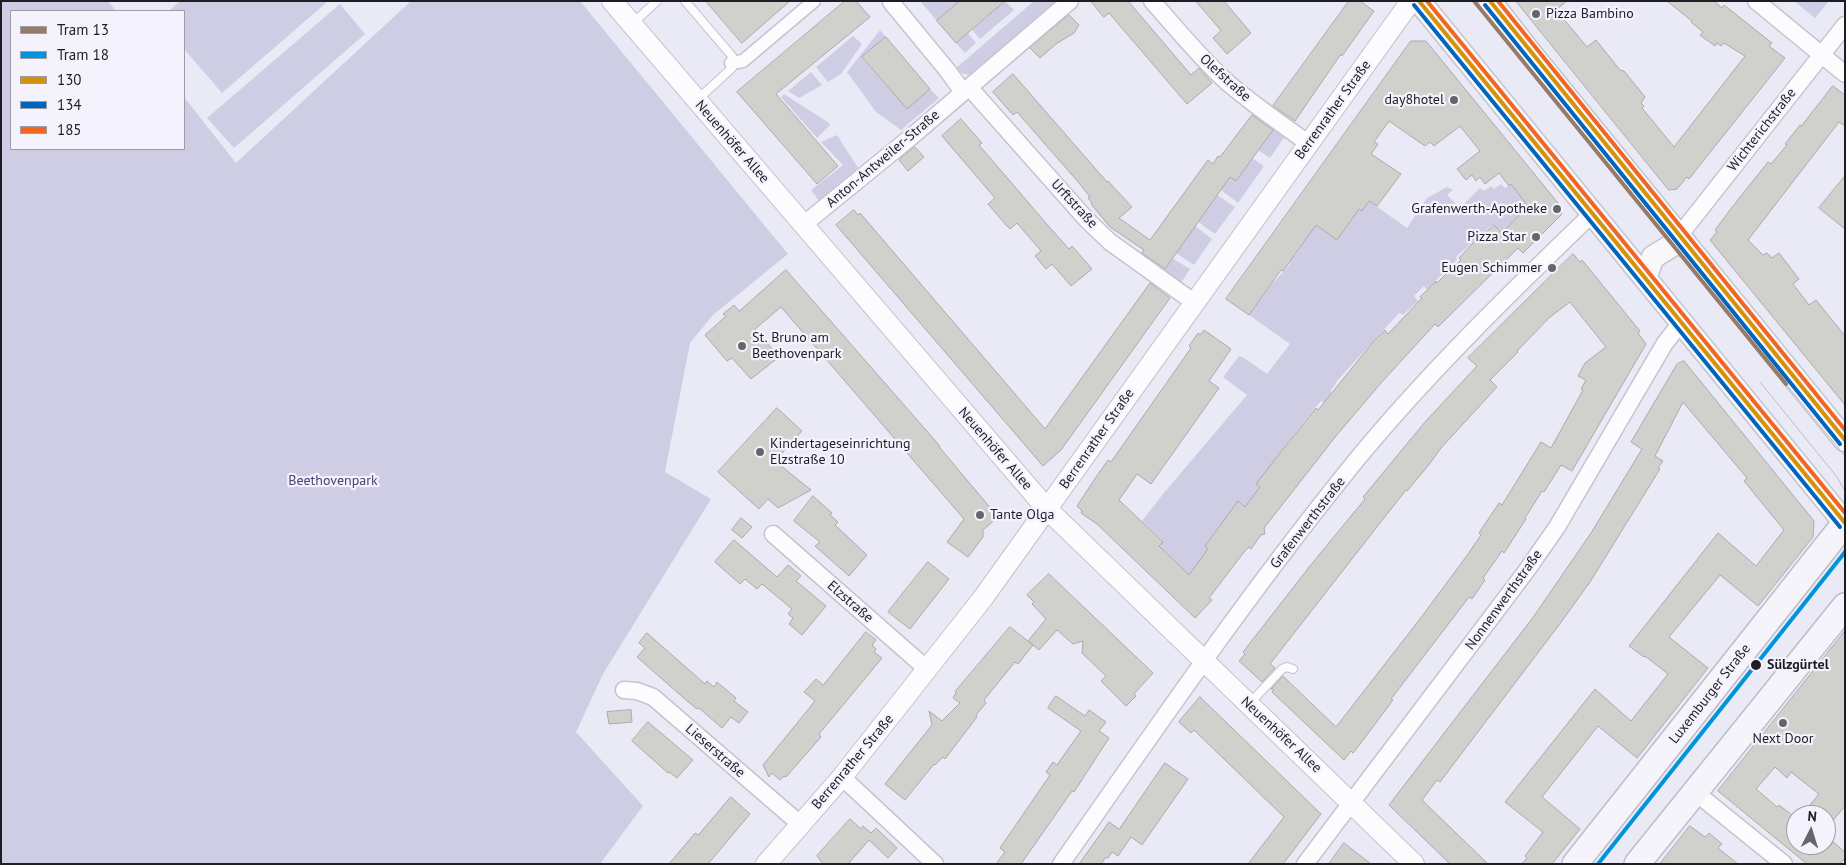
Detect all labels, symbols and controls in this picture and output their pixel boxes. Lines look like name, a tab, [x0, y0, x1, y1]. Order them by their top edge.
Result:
place label: Pizza Bambino	[1546, 6, 1634, 22]
marker: Pizza Bambino	[1530, 8, 1542, 20]
legend	[10, 10, 185, 150]
text: Tram 13	[57, 20, 109, 39]
text: Tram 18	[57, 45, 109, 64]
street label: Olefstraße	[1196, 51, 1254, 105]
street label: Berrenrather Straße	[1291, 57, 1375, 163]
text: 130	[57, 70, 82, 89]
street label: Wichterichstraße	[1724, 85, 1800, 175]
place label: day8hotel	[1384, 92, 1444, 108]
marker: day8hotel	[1448, 94, 1460, 106]
text: 134	[57, 95, 82, 114]
street label: Neuenhöfer Allee	[691, 97, 773, 187]
street label: Anton-Antweiler-Straße	[823, 107, 943, 211]
text: 185	[57, 120, 82, 139]
street label: Urftstraße	[1047, 176, 1101, 232]
place label: Grafenwerth-Apotheke	[1411, 201, 1547, 217]
marker: Grafenwerth-Apotheke	[1551, 203, 1563, 215]
place label: Pizza Star	[1467, 229, 1526, 245]
marker: Pizza Star	[1530, 231, 1542, 243]
place label: Eugen Schimmer	[1441, 260, 1542, 276]
marker: Eugen Schimmer	[1546, 262, 1558, 274]
place label: St. Bruno am Beethovenpark	[752, 330, 841, 362]
marker: St. Bruno am Beethovenpark	[736, 340, 748, 352]
street label: Berrenrather Straße	[1056, 386, 1138, 492]
street label: Neuenhöfer Allee	[954, 404, 1036, 494]
place label: Kindertageseinrichtung Elzstraße 10	[770, 436, 910, 468]
marker: Kindertageseinrichtung Elzstraße 10	[754, 446, 766, 458]
park label: Beethovenpark	[288, 473, 378, 489]
street label: Grafenwerthstraße	[1267, 474, 1349, 572]
place label: Tante Olga	[990, 507, 1054, 523]
marker: Tante Olga	[974, 509, 986, 521]
street label: Nonnenwerthstraße	[1462, 547, 1546, 653]
street label: Elzstraße	[824, 577, 876, 627]
street label: Luxemburger Straße	[1666, 641, 1754, 747]
place label: Sülzgürtel	[1767, 657, 1829, 673]
marker: Sülzgürtel	[1749, 658, 1763, 672]
street label: Neuenhöfer Allee	[1237, 693, 1325, 777]
street label: Berrenrather Straße	[808, 711, 898, 813]
marker: Next Door	[1777, 717, 1789, 729]
street label: Lieserstraße	[682, 721, 748, 781]
place label: Next Door	[1753, 731, 1813, 747]
north arrow	[1786, 805, 1836, 855]
text: N	[1807, 807, 1818, 825]

